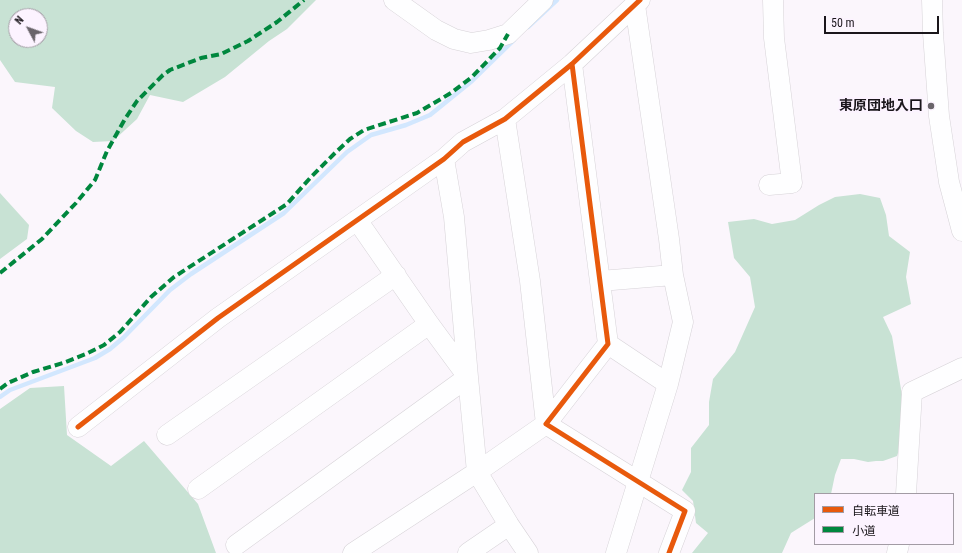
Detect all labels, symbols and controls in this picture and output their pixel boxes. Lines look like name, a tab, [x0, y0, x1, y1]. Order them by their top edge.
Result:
north arrow	[8, 8, 48, 48]
scale bar	[826, 8, 941, 34]
text: N	[12, 14, 26, 27]
text: 50 m	[831, 16, 855, 30]
place label: 東原団地入口	[839, 98, 923, 114]
marker: 東原団地入口	[926, 101, 936, 111]
legend	[814, 493, 954, 545]
text: 自転車道	[852, 504, 900, 518]
text: 小道	[852, 524, 876, 538]

